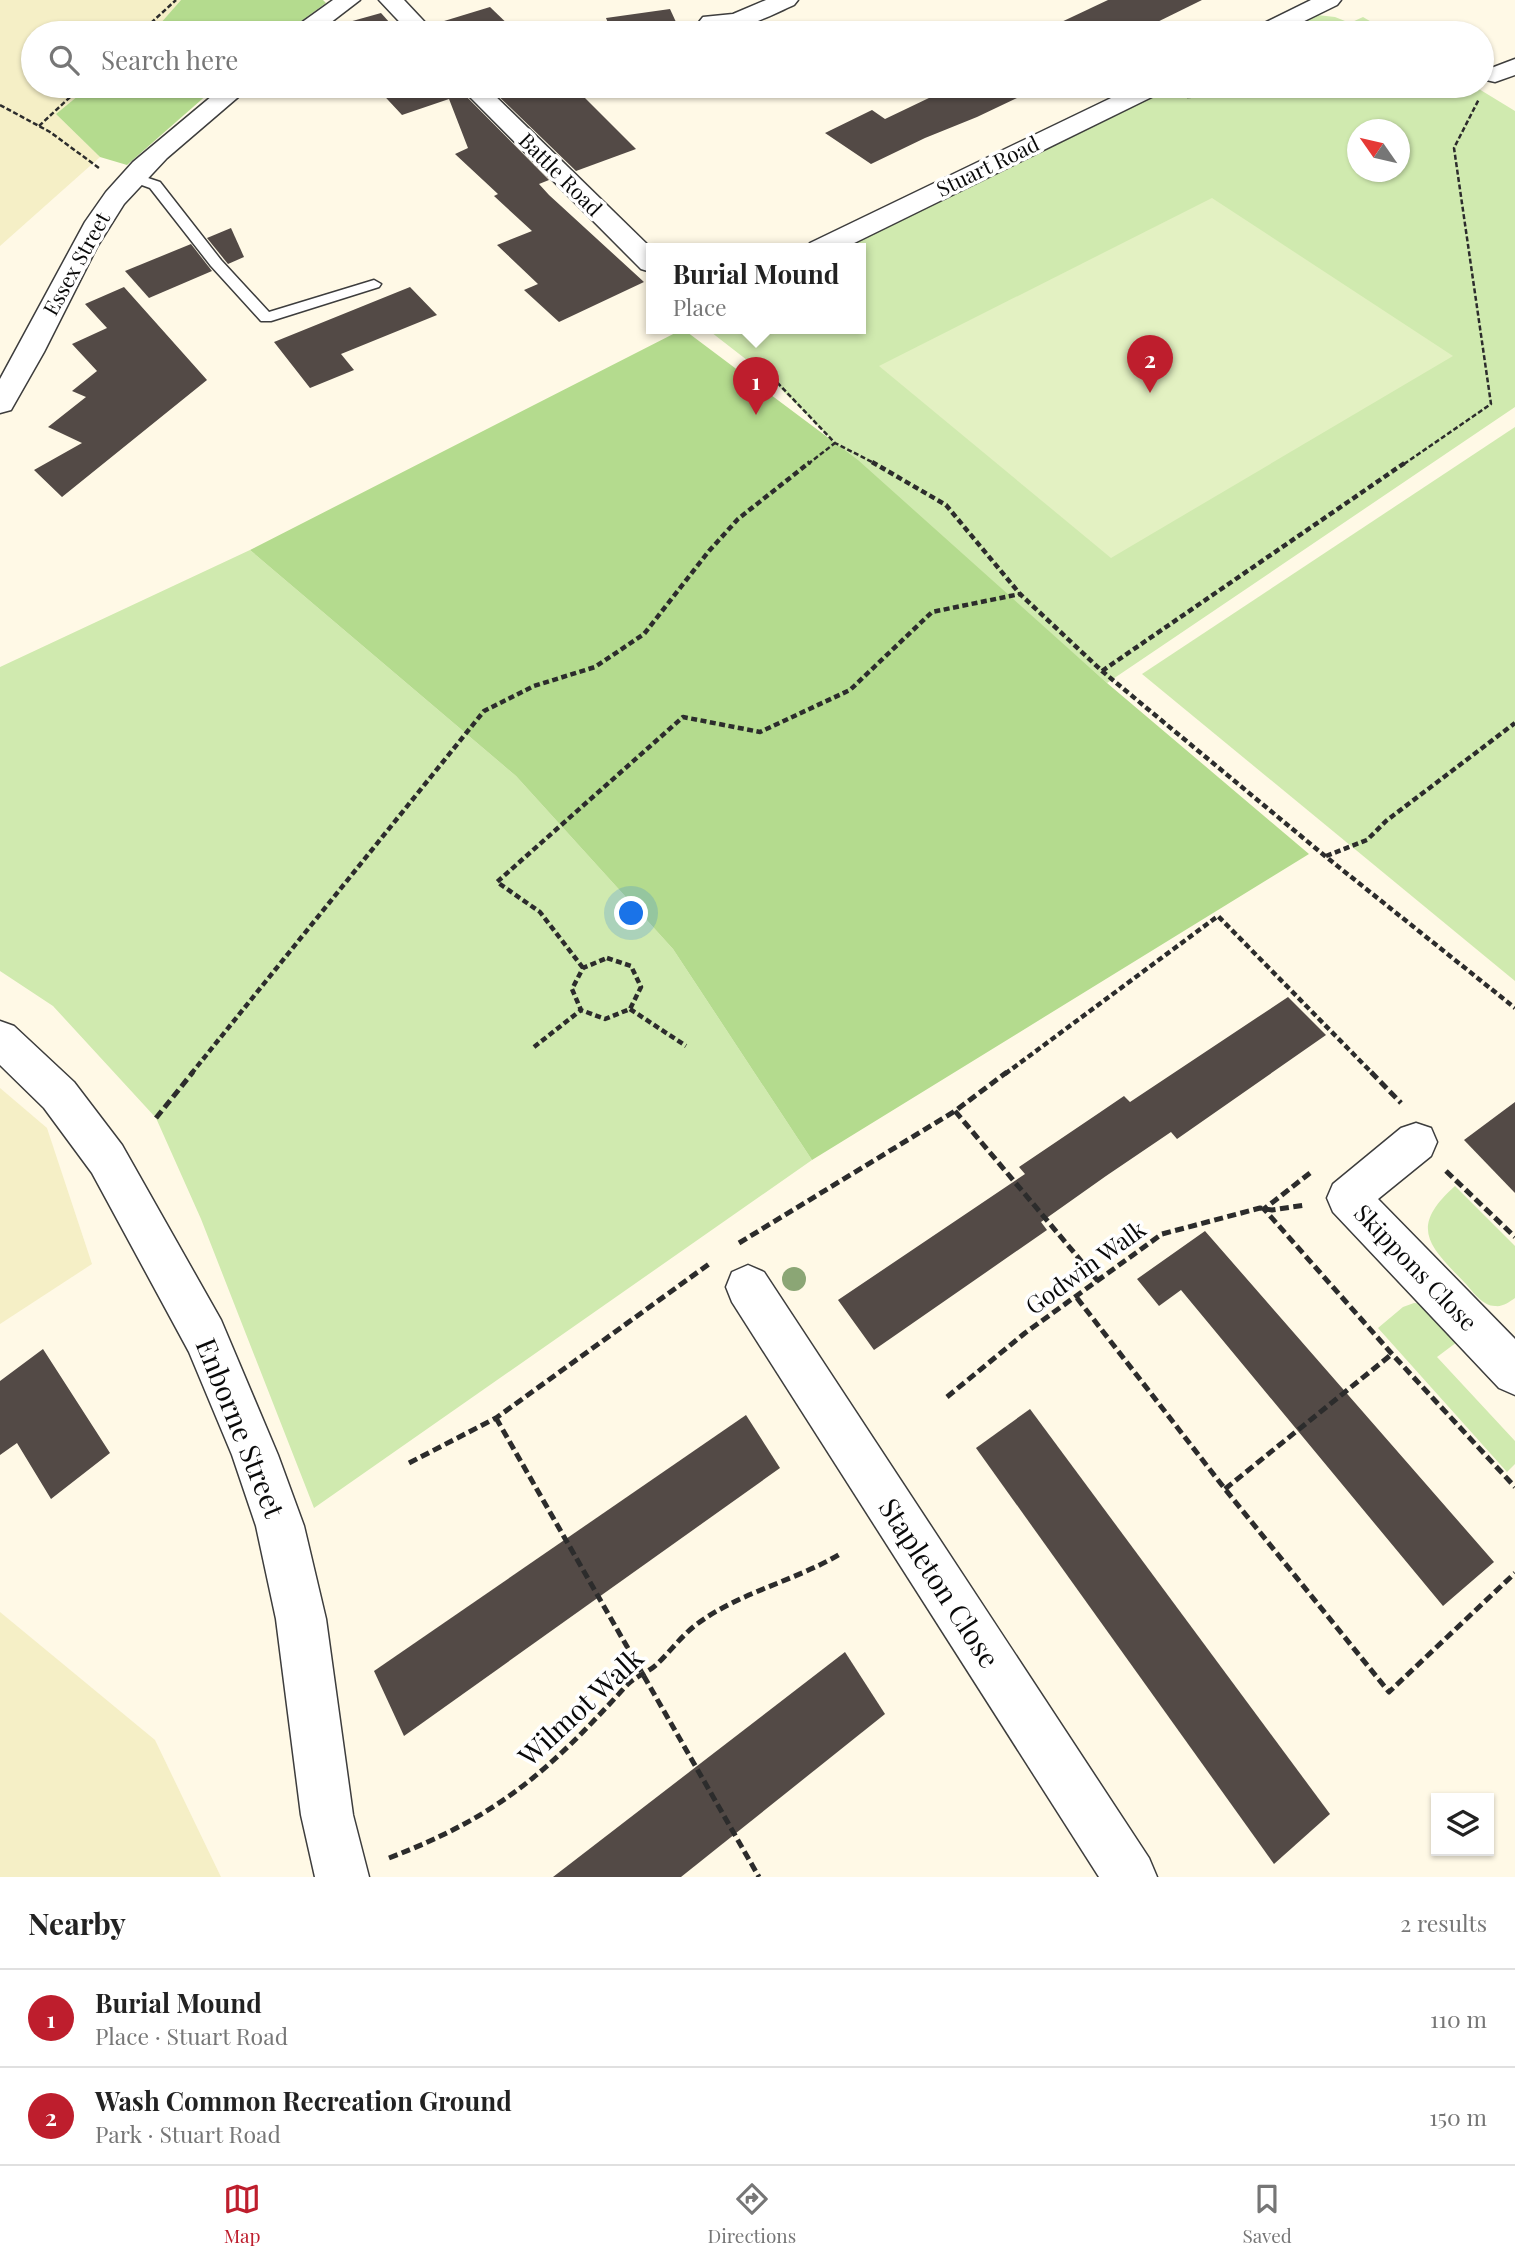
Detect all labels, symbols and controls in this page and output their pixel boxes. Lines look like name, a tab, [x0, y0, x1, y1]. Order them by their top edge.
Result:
search box	[21, 21, 1494, 98]
icon: search	[45, 41, 83, 79]
text: Search here	[101, 42, 238, 77]
north arrow	[1347, 119, 1410, 182]
street label: Battle Road	[514, 126, 609, 221]
street label: Stuart Road	[931, 128, 1043, 202]
street label: Essex Street	[35, 206, 115, 320]
popup	[646, 243, 866, 334]
text: Burial Mound	[673, 256, 839, 291]
text: Place	[673, 291, 727, 322]
pin: 2	[1127, 335, 1173, 393]
pin: 1	[733, 357, 779, 415]
your location	[614, 896, 648, 930]
street label: Skippons Close	[1348, 1196, 1485, 1337]
street label: Godwin Walk	[1018, 1211, 1152, 1321]
street label: Enborne Street	[189, 1332, 295, 1524]
street label: Stapleton Close	[872, 1490, 1009, 1674]
street label: Wilmot Walk	[509, 1638, 651, 1774]
map controls	[1431, 1793, 1494, 1856]
button: layers	[1431, 1793, 1494, 1856]
text: Nearby	[28, 1903, 126, 1943]
text: 2 results	[1400, 1907, 1487, 1938]
text: Burial Mound	[95, 1985, 262, 2020]
text: 1	[47, 2003, 55, 2034]
text: 110 m	[1430, 2003, 1487, 2034]
text: Place · Stuart Road	[95, 2020, 288, 2051]
text: Wash Common Recreation Ground	[95, 2083, 512, 2118]
text: 2	[45, 2101, 57, 2132]
text: 150 m	[1429, 2101, 1487, 2132]
text: Park · Stuart Road	[95, 2118, 281, 2149]
tab: Map	[223, 2180, 261, 2248]
tab: Directions	[707, 2180, 796, 2248]
tab: Saved	[1242, 2180, 1292, 2248]

